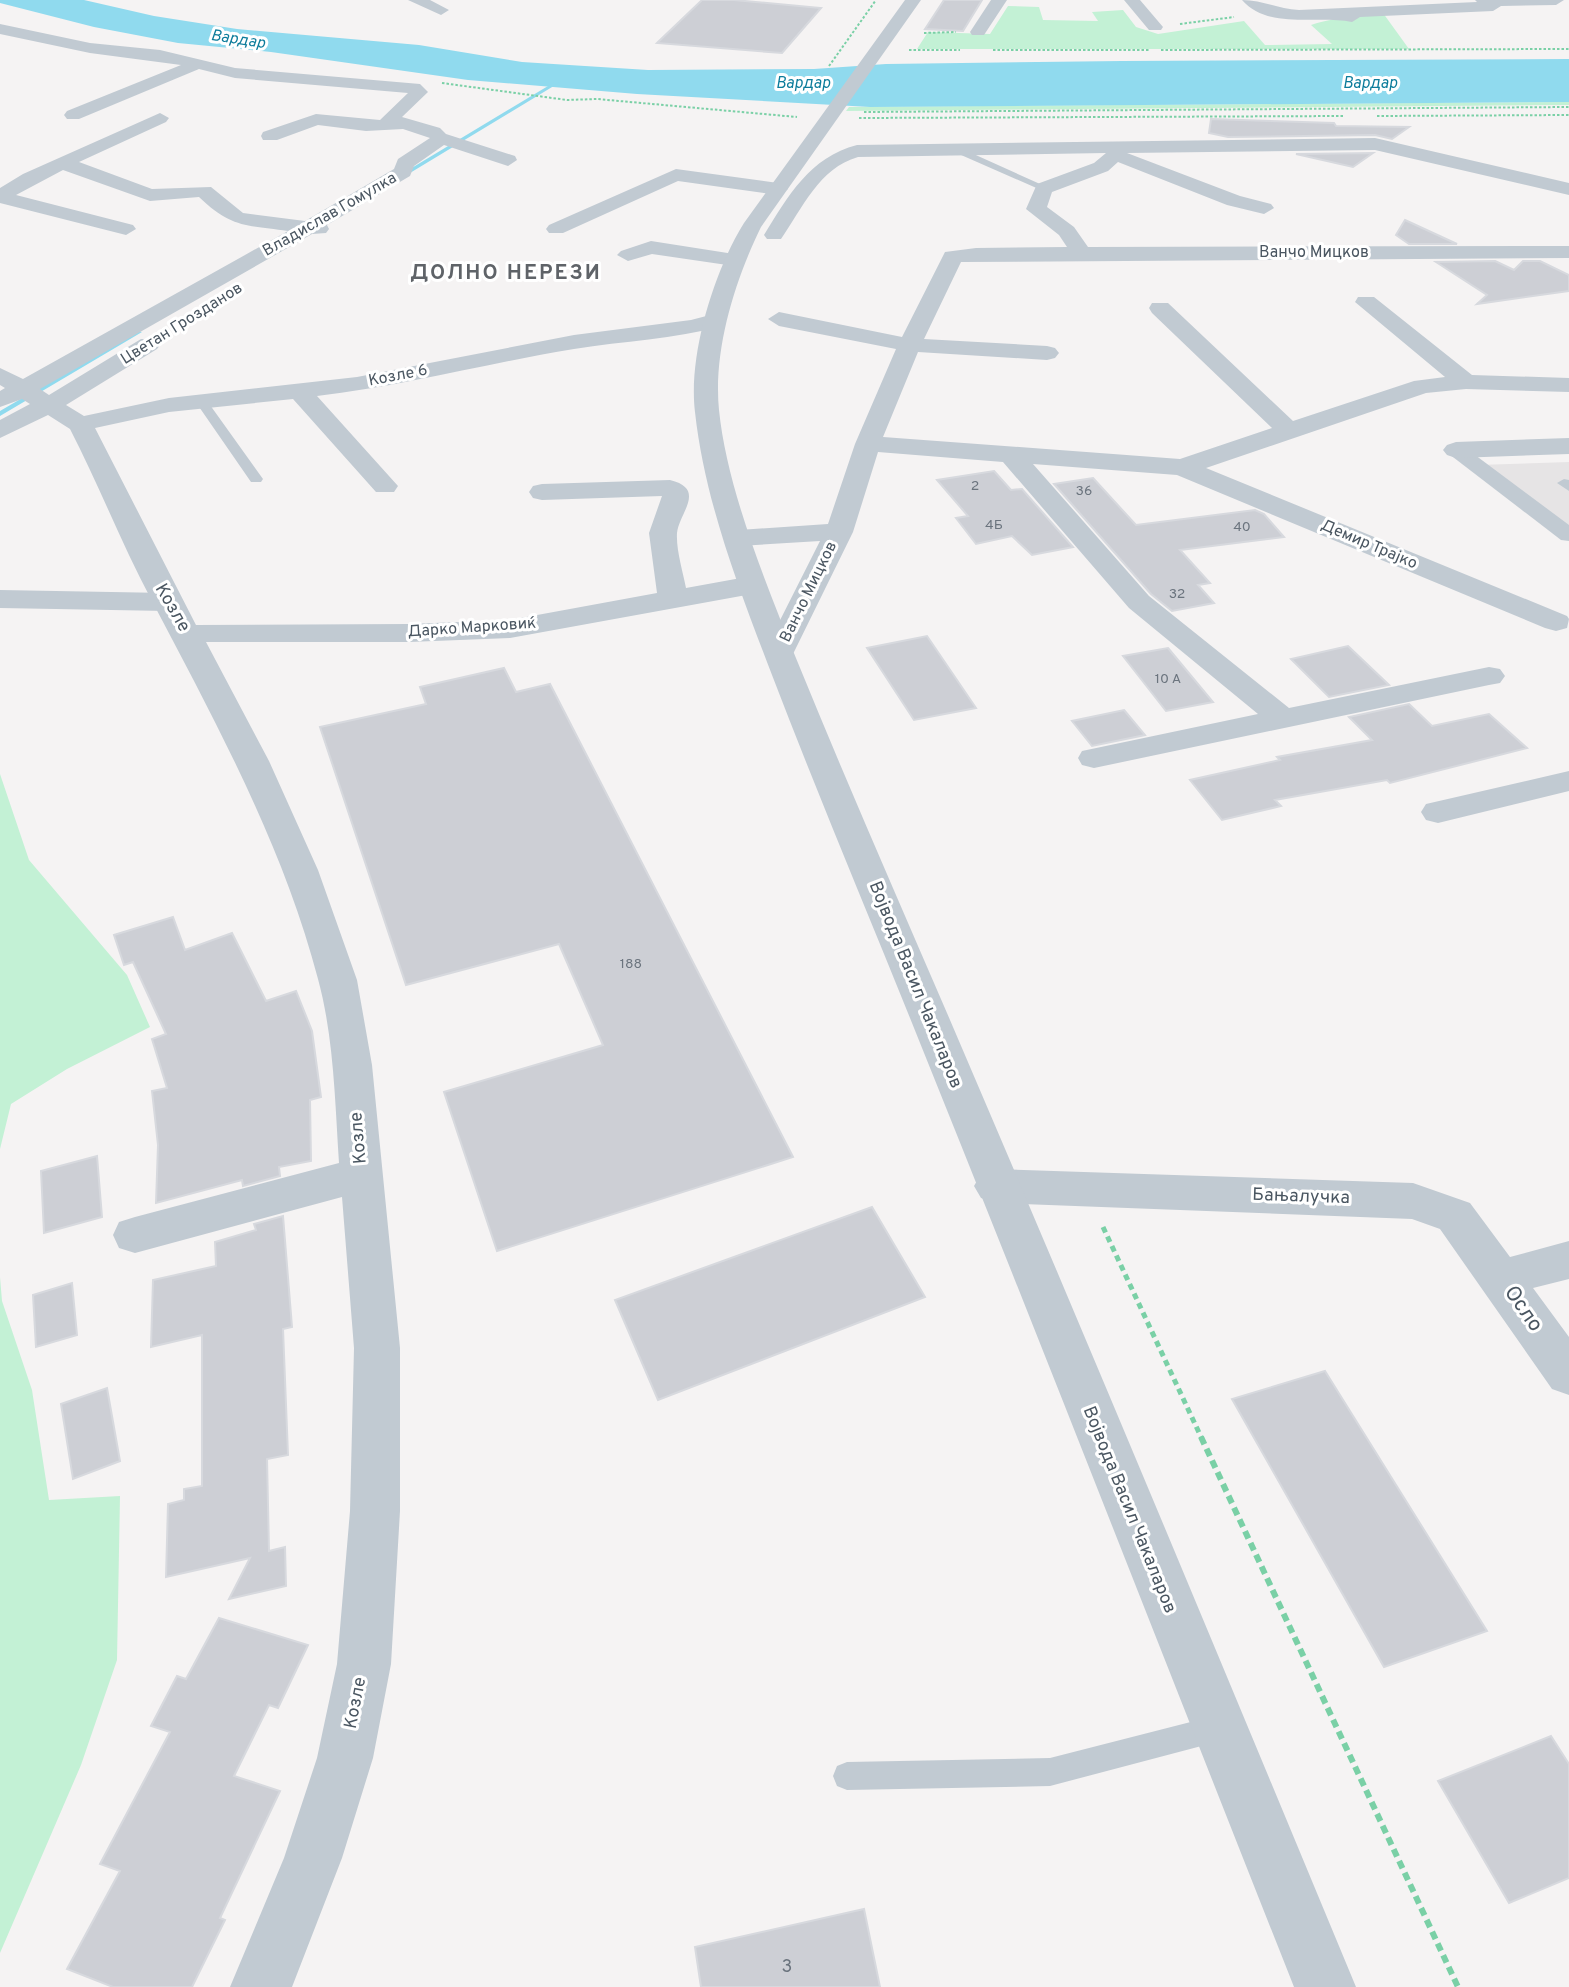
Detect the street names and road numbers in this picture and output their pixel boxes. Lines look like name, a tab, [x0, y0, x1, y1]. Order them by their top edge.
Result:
street label: Владислав Гомулка	[259, 168, 401, 262]
street label: Ванчо Мицков	[1259, 243, 1369, 263]
street label: Цветан Грозданов	[117, 278, 247, 370]
street label: Козле 6	[367, 360, 429, 392]
street label: Демир Трајко	[1318, 516, 1420, 574]
street label: Ванчо Мицков	[776, 538, 842, 646]
street label: Козле	[149, 580, 195, 636]
street label: Дарко Марковиќ	[407, 614, 537, 642]
street label: Војвода Васил Чакаларов	[863, 878, 967, 1092]
street label: Козле	[345, 1111, 373, 1165]
street label: Бањалучка	[1252, 1184, 1350, 1210]
street label: Осло	[1497, 1281, 1549, 1337]
street label: Војвода Васил Чакаларов	[1077, 1403, 1181, 1617]
street label: Козле	[340, 1675, 372, 1731]

